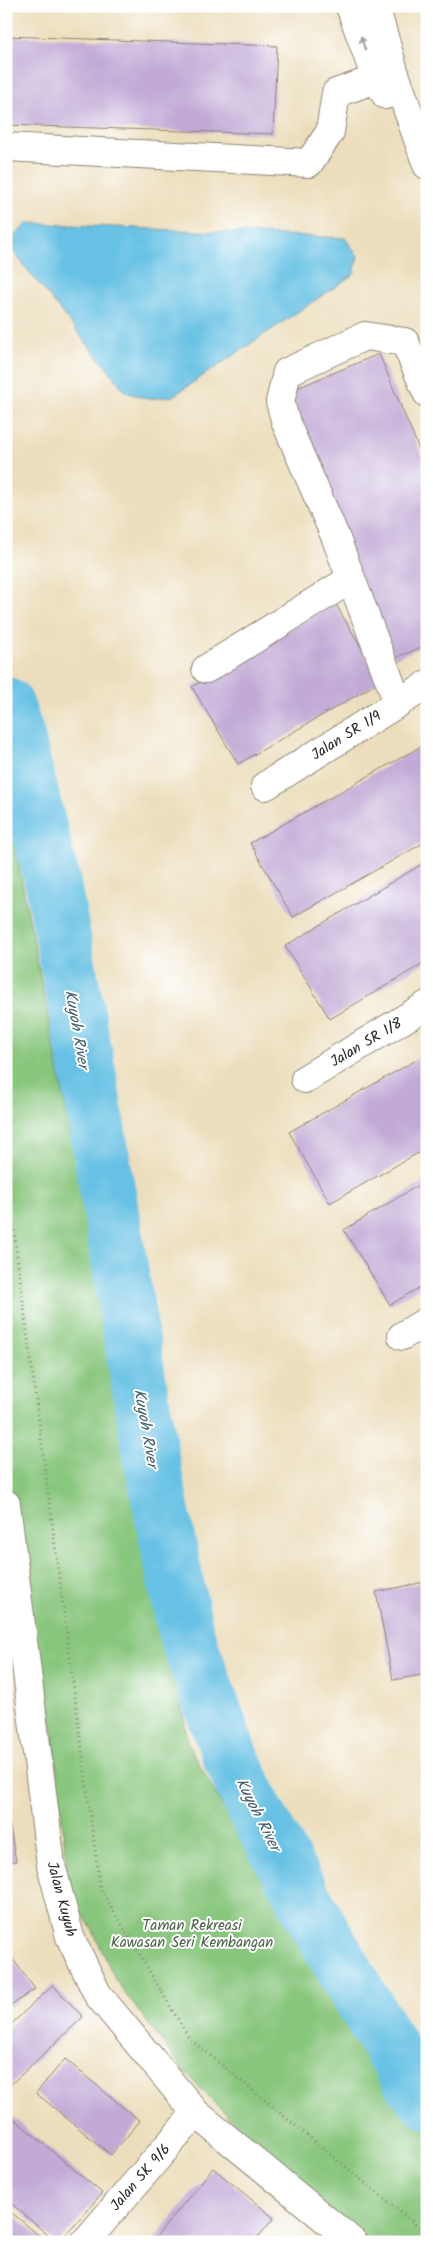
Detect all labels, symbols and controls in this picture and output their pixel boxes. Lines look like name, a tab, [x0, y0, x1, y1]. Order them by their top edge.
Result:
one-way arrow	[359, 35, 367, 50]
street label: Jalan SR 1/9	[307, 704, 387, 767]
water label: Kuyoh River	[57, 988, 96, 1074]
street label: Jalan SR 1/8	[326, 1011, 408, 1074]
water label: Kuyoh River	[126, 1387, 165, 1473]
water label: Kuyoh River	[229, 1774, 288, 1859]
street label: Jalan Kuyuh	[39, 1859, 83, 1940]
park label: Taman Rekreasi Kawasan Seri Kembangan	[111, 1914, 273, 1955]
street label: Jalan SK 9/6	[105, 2139, 177, 2217]

